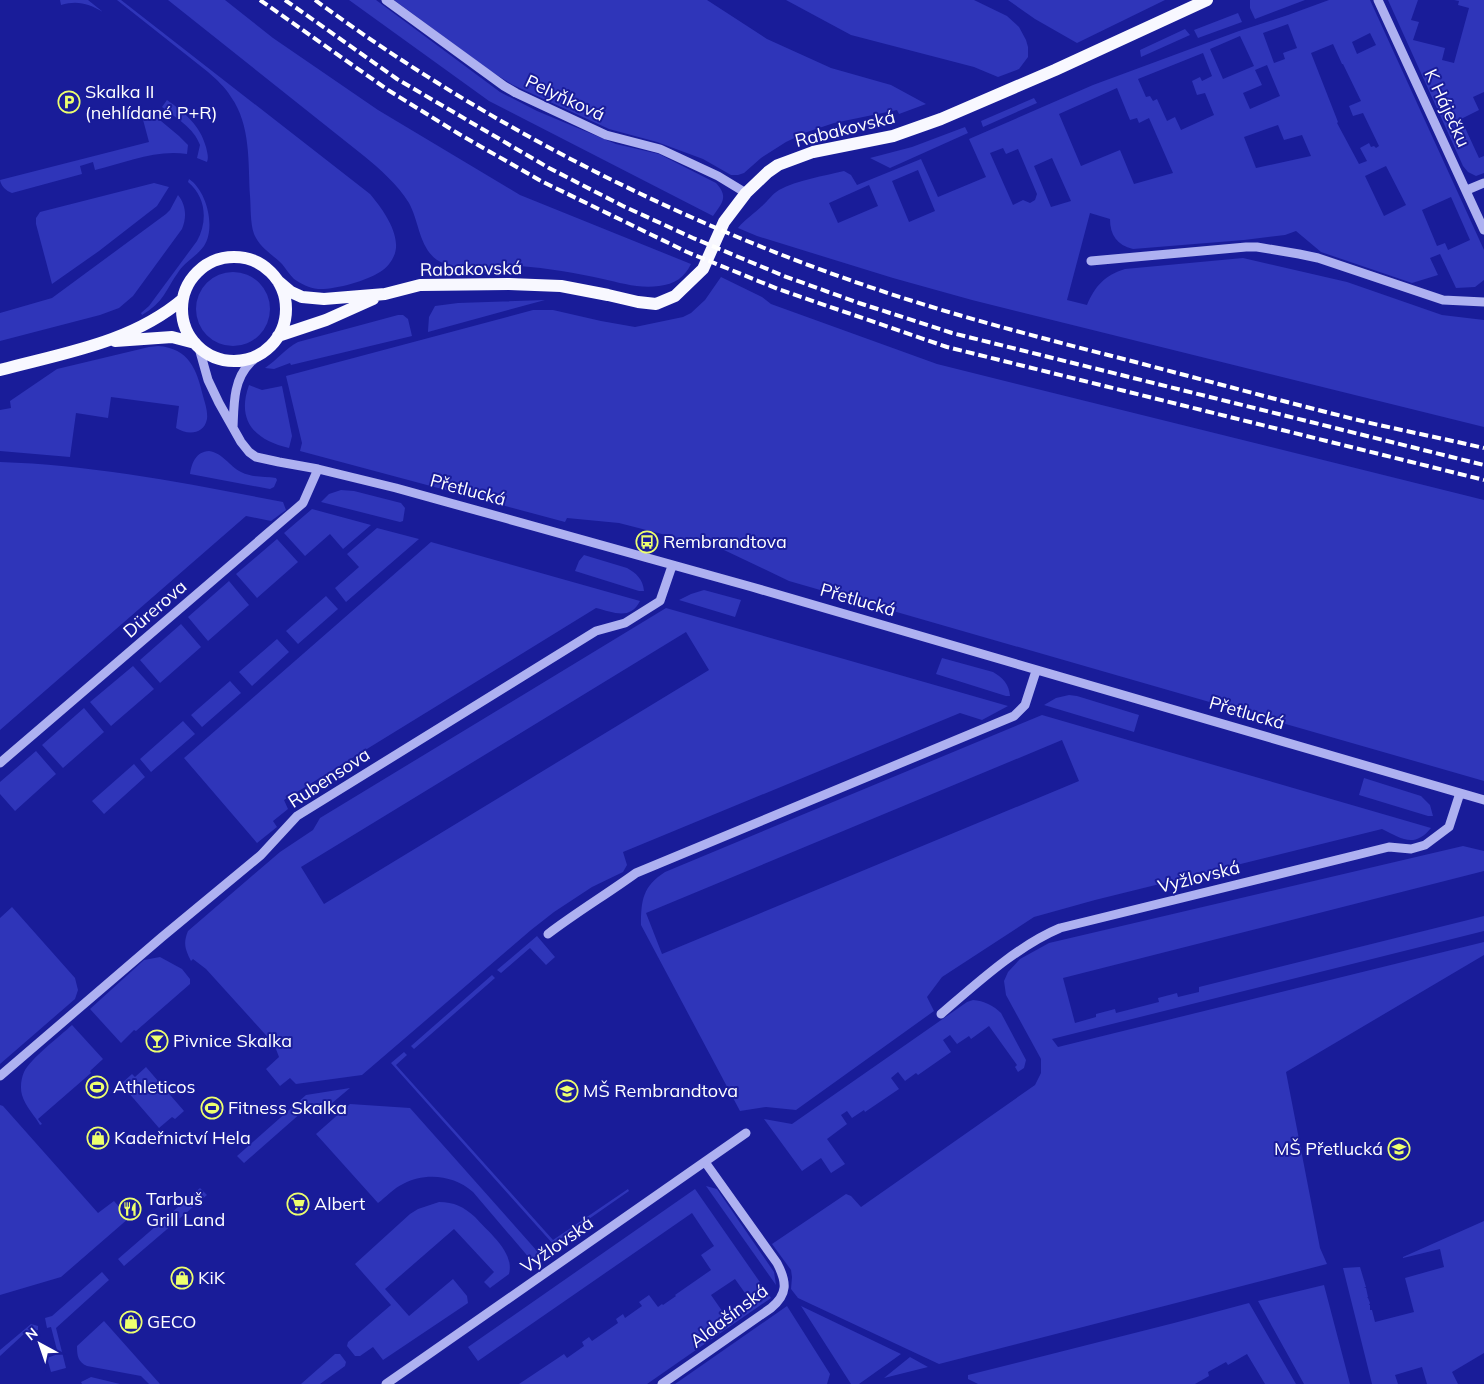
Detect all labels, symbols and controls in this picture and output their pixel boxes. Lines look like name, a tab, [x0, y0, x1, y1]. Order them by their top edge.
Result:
street label: K Háječku	[1419, 65, 1475, 150]
street label: Pelyňková	[522, 69, 609, 126]
place label: Skalka II (nehlídané P+R)	[85, 80, 218, 124]
parking icon: Skalka II (nehlídané P+R)	[57, 90, 81, 114]
street label: Rabakovská	[792, 105, 897, 152]
street label: Rabakovská	[420, 256, 522, 281]
street label: Přetlucká	[428, 468, 509, 511]
bus stop icon: Rembrandtova	[635, 530, 659, 554]
place label: Rembrandtova	[663, 530, 787, 553]
street label: Dürerova	[118, 575, 191, 642]
street label: Přetlucká	[818, 578, 899, 621]
street label: Přetlucká	[1207, 691, 1288, 734]
street label: Rubensova	[283, 743, 374, 813]
street label: Vyžlovská	[1156, 855, 1242, 898]
bar icon: Pivnice Skalka	[145, 1029, 169, 1053]
place label: Pivnice Skalka	[173, 1029, 292, 1052]
sports icon: Athleticos	[85, 1075, 109, 1099]
place label: Athleticos	[113, 1075, 196, 1098]
school or university icon: MŠ Rembrandtova	[555, 1079, 579, 1103]
place label: MŠ Rembrandtova	[583, 1079, 738, 1102]
sports icon: Fitness Skalka	[200, 1096, 224, 1120]
place label: Fitness Skalka	[228, 1096, 347, 1119]
shop icon: Kadeřnictví Hela	[86, 1126, 110, 1150]
place label: Kadeřnictví Hela	[114, 1126, 251, 1149]
place label: MŠ Přetlucká	[1274, 1137, 1383, 1160]
school or university icon: MŠ Přetlucká	[1387, 1137, 1411, 1161]
place label: Tarbuš Grill Land	[146, 1187, 225, 1231]
supermarket icon: Albert	[286, 1192, 310, 1216]
place label: Albert	[314, 1192, 365, 1215]
restaurant icon: Tarbuš Grill Land	[118, 1197, 142, 1221]
street label: Vyžlovská	[516, 1211, 598, 1278]
shop icon: KiK	[170, 1266, 194, 1290]
place label: KiK	[198, 1266, 226, 1289]
street label: Aldašínská	[685, 1279, 772, 1352]
shop icon: GECO	[119, 1310, 143, 1334]
place label: GECO	[147, 1310, 197, 1333]
north arrow	[15, 1319, 65, 1369]
text: N	[22, 1324, 41, 1344]

